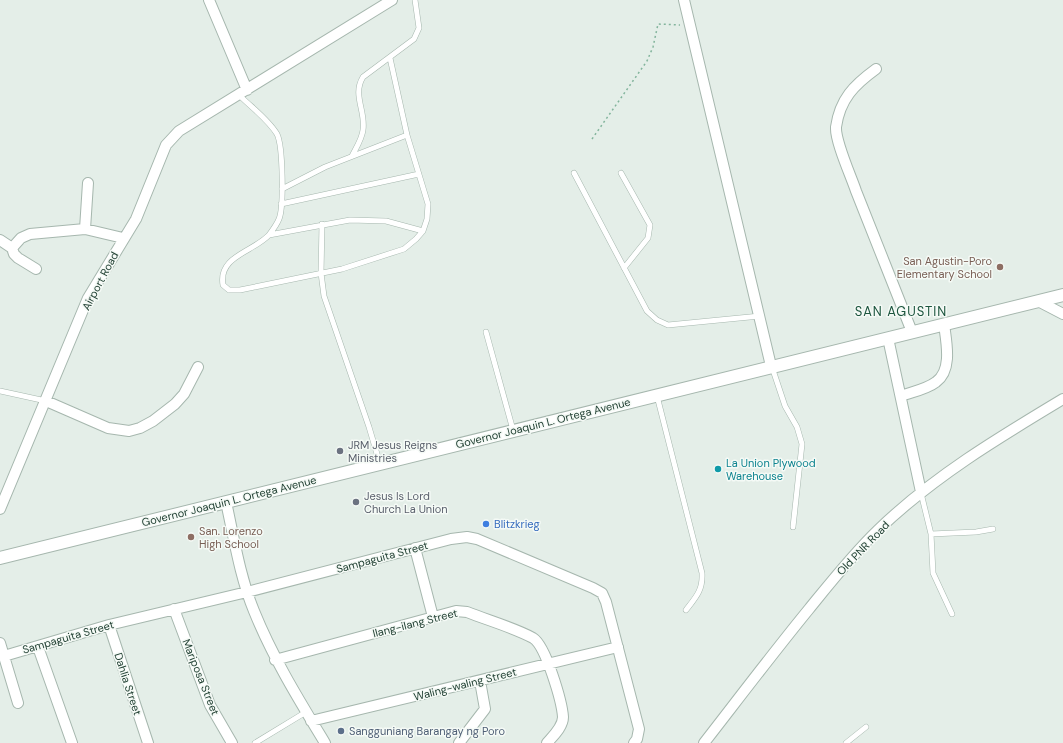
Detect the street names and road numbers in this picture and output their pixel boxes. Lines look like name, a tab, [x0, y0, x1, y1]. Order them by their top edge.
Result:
street label: Airport Road	[79, 249, 121, 313]
street label: Governor Joaquin L. Ortega Avenue	[454, 394, 632, 452]
street label: Governor Joaquin L. Ortega Avenue	[140, 472, 318, 530]
street label: Old PNR Road	[834, 518, 892, 578]
street label: Sampaguita Street	[335, 538, 429, 576]
street label: Ilang-ilang Street	[371, 606, 459, 640]
street label: Sampaguita Street	[21, 617, 115, 657]
street label: Mariposa Street	[179, 637, 223, 717]
street label: Dahlia Street	[111, 651, 145, 717]
street label: Waling-waling Street	[412, 664, 518, 704]

